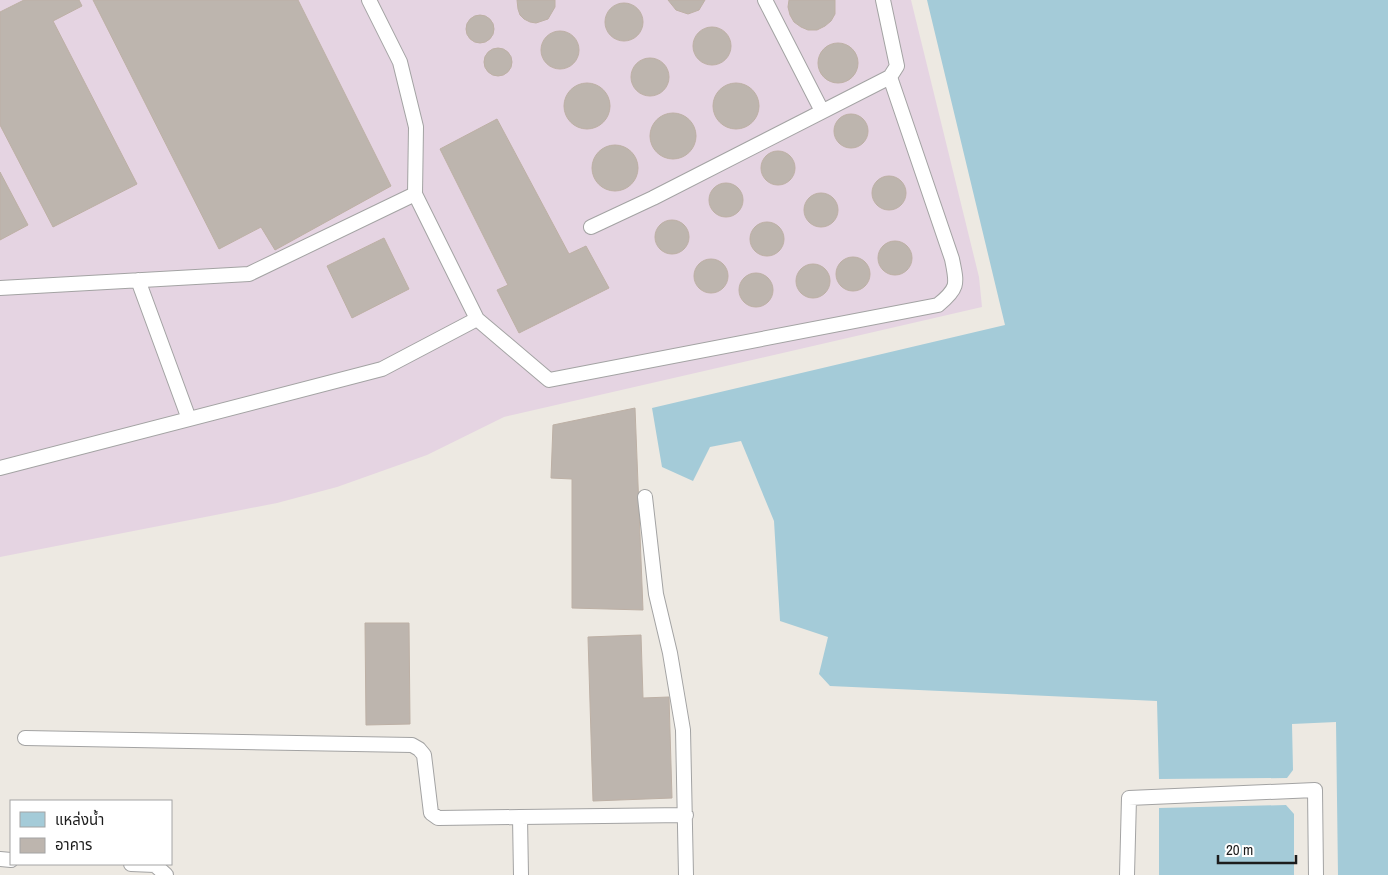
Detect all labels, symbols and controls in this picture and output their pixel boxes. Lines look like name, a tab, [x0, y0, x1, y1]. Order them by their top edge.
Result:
legend	[10, 800, 172, 865]
text: แหล่งน้ำ	[55, 809, 104, 830]
scale bar	[1218, 832, 1296, 864]
text: อาคาร	[55, 834, 92, 855]
text: 20 m	[1226, 839, 1253, 860]

